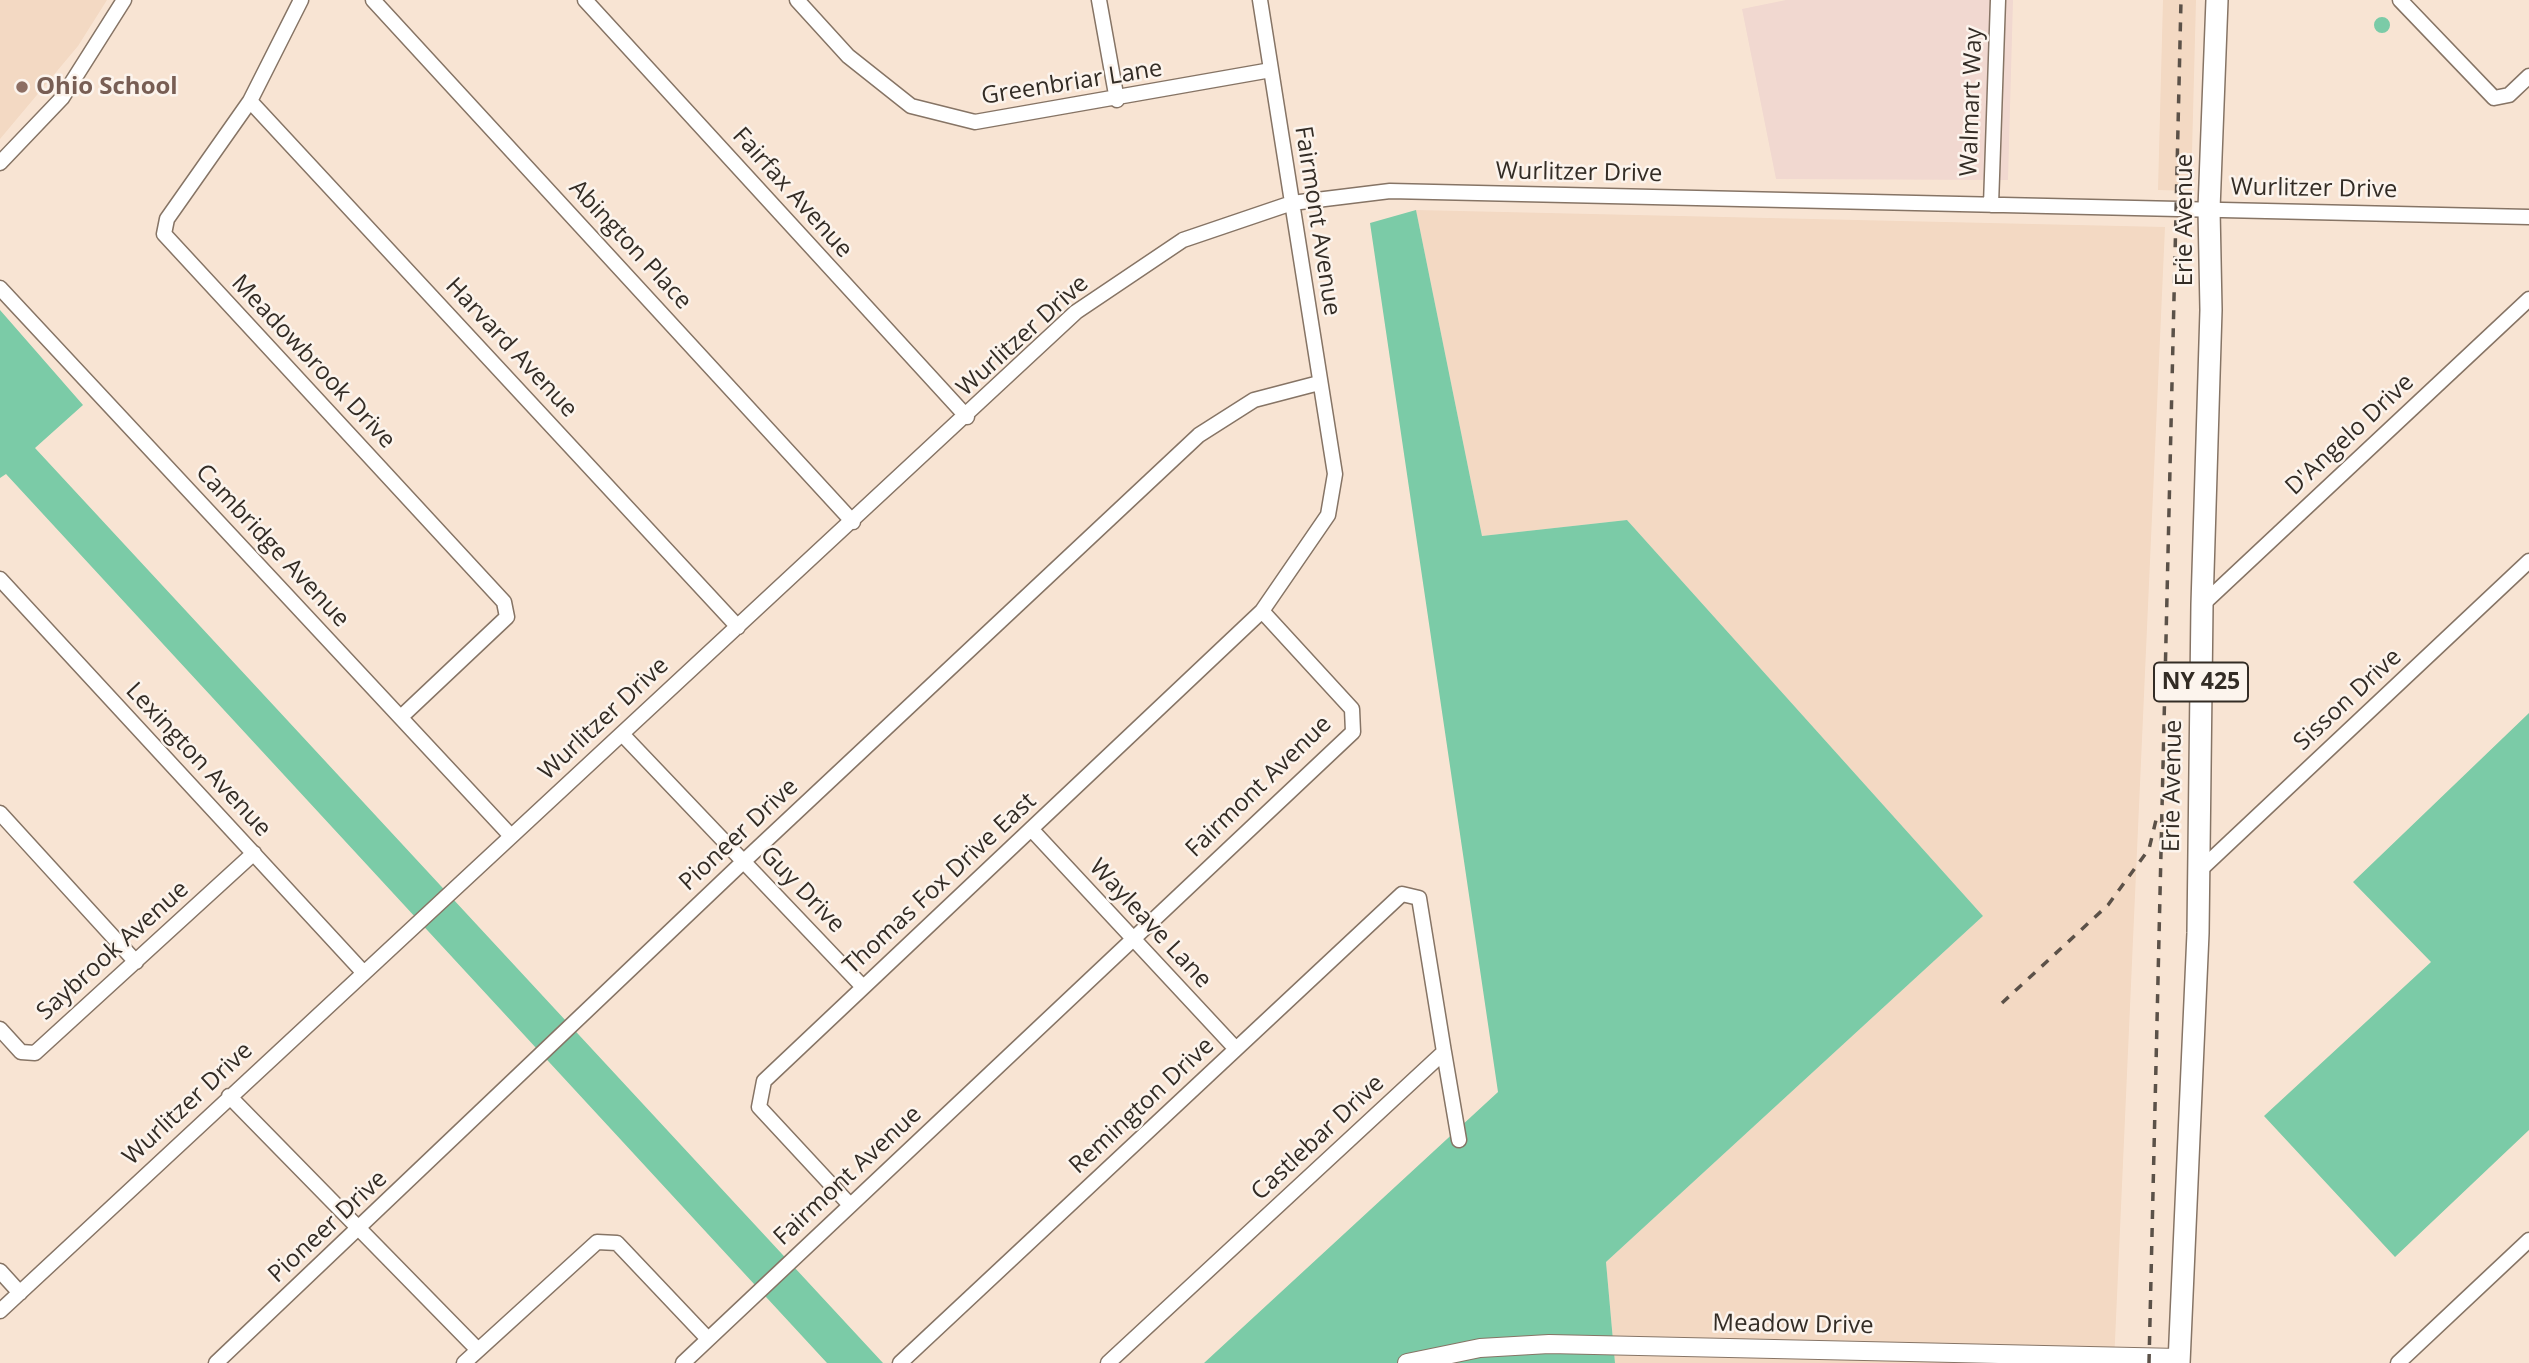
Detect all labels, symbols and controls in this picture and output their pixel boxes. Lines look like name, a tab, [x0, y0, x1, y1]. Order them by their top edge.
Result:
street label: Walmart Way	[1955, 27, 1989, 177]
street label: Greenbriar Lane	[979, 54, 1165, 112]
place label: Ohio School	[36, 73, 178, 101]
marker: Ohio School	[14, 79, 30, 95]
street label: Fairfax Avenue	[726, 122, 858, 264]
street label: Fairmont Avenue	[1288, 124, 1346, 318]
street label: Erie Avenue	[2171, 154, 2199, 286]
street label: Wurlitzer Drive	[1495, 157, 1663, 189]
street label: Wurlitzer Drive	[2230, 173, 2398, 205]
street label: Abington Place	[563, 174, 697, 316]
street label: Meadowbrook Drive	[225, 269, 401, 455]
street label: Wurlitzer Drive	[951, 269, 1095, 403]
street label: Harvard Avenue	[439, 272, 583, 424]
street label: D'Angelo Drive	[2280, 368, 2420, 502]
street label: Cambridge Avenue	[189, 459, 355, 633]
street label: Sisson Drive	[2288, 643, 2408, 757]
street label: Wurlitzer Drive	[533, 652, 675, 786]
road number: NY 425	[2154, 662, 2248, 702]
street label: Lexington Avenue	[119, 677, 277, 843]
street label: Fairmont Avenue	[1180, 710, 1338, 864]
street label: Erie Avenue	[2157, 720, 2189, 852]
street label: Pioneer Drive	[674, 773, 804, 897]
street label: Thomas Fox Drive East	[838, 787, 1042, 981]
street label: Guy Drive	[754, 841, 850, 939]
street label: Wayleave Lane	[1083, 853, 1217, 995]
street label: Saybrook Avenue	[31, 875, 195, 1027]
street label: Remington Drive	[1064, 1032, 1220, 1180]
street label: Wurlitzer Drive	[117, 1037, 259, 1171]
street label: Castlebar Drive	[1246, 1069, 1390, 1207]
street label: Fairmont Avenue	[768, 1100, 928, 1252]
street label: Pioneer Drive	[263, 1165, 393, 1289]
street label: Meadow Drive	[1712, 1309, 1874, 1341]

